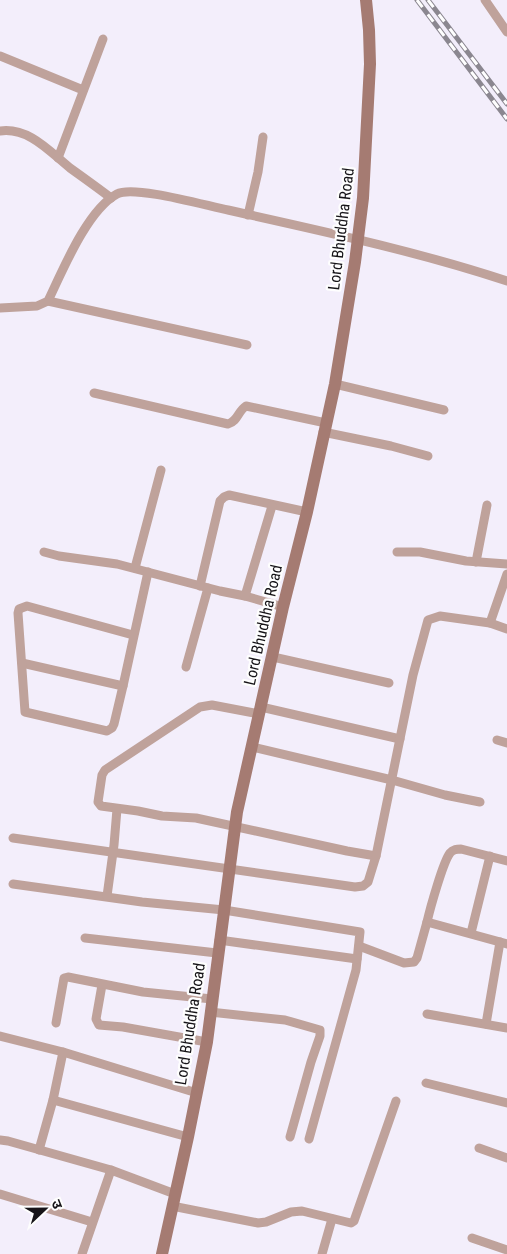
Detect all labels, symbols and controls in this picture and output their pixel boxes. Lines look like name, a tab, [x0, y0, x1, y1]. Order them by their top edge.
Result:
street label: Lord Bhuddha Road	[324, 167, 358, 291]
street label: Lord Bhuddha Road	[240, 563, 286, 687]
street label: Lord Bhuddha Road	[171, 962, 209, 1086]
north arrow	[20, 1184, 70, 1234]
text: उ	[48, 1197, 66, 1212]

